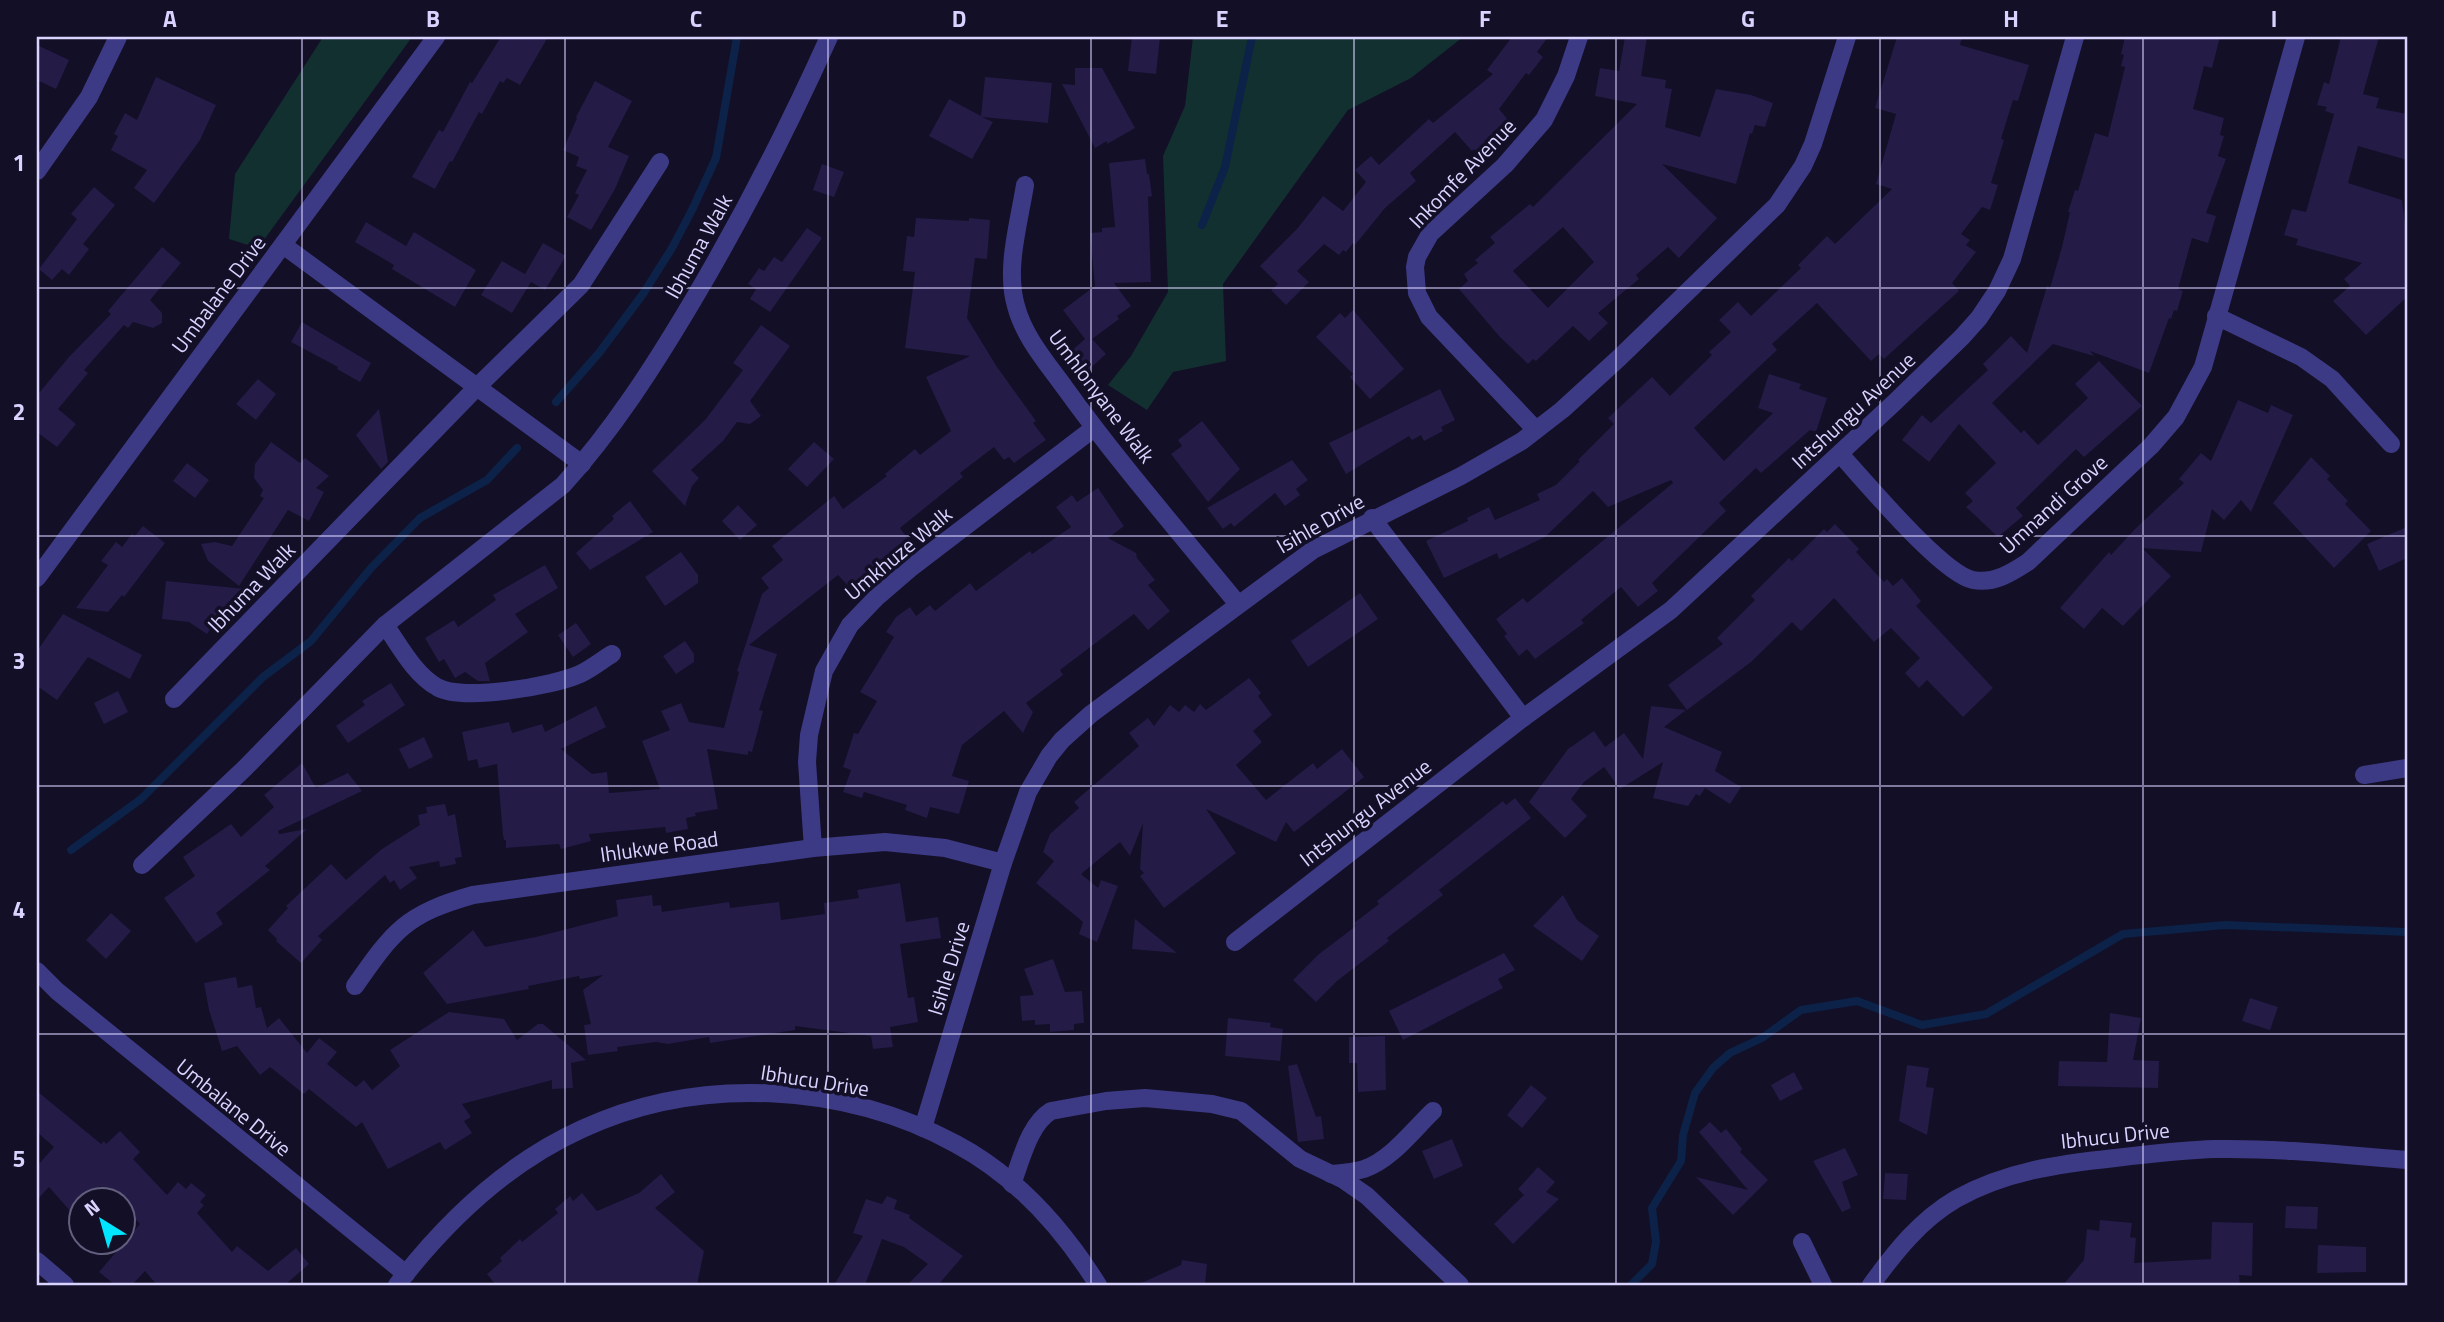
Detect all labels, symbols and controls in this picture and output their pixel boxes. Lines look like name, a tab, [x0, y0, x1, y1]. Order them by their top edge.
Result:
text: A	[163, 1, 177, 36]
text: B	[426, 1, 440, 36]
text: C	[690, 1, 702, 36]
text: D	[952, 1, 966, 36]
text: E	[1216, 1, 1228, 36]
text: F	[1479, 1, 1491, 36]
text: G	[1741, 1, 1755, 36]
text: H	[2003, 1, 2019, 36]
text: I	[2271, 1, 2277, 36]
street label: Inkomfe Avenue	[1401, 111, 1523, 235]
text: 1	[13, 145, 25, 180]
street label: Ibhuma Walk	[656, 188, 740, 304]
street label: Umbalane Drive	[163, 228, 273, 360]
street label: Umhlonyane Walk	[1041, 322, 1163, 470]
street label: Intshungu Avenue	[1784, 344, 1922, 476]
text: 2	[13, 394, 25, 429]
street label: Umnandi Grove	[1992, 447, 2114, 561]
street label: Isihle Drive	[1270, 485, 1370, 561]
street label: Umkhuze Walk	[837, 498, 959, 608]
street label: Ibhuma Walk	[200, 535, 302, 639]
text: 3	[13, 643, 25, 678]
street label: Intshungu Avenue	[1292, 750, 1438, 874]
street label: Ihlukwe Road	[598, 822, 720, 870]
text: 4	[13, 892, 25, 927]
street label: Isihle Drive	[919, 917, 977, 1019]
street label: Umbalane Drive	[169, 1050, 299, 1164]
street label: Ibhucu Drive	[758, 1056, 872, 1104]
street label: Ibhucu Drive	[2059, 1113, 2171, 1157]
text: 5	[13, 1141, 25, 1176]
north arrow	[66, 1186, 136, 1256]
text: N	[77, 1191, 105, 1223]

